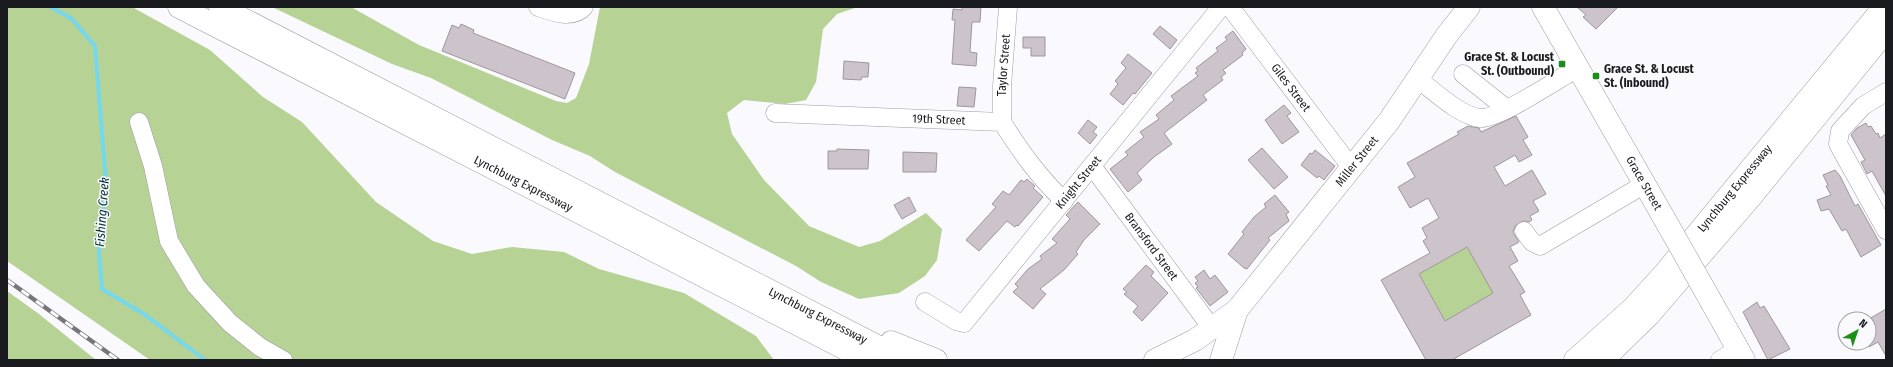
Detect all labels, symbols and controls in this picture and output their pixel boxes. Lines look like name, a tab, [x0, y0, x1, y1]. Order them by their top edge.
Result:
street label: Taylor Street	[995, 34, 1013, 96]
place label: Grace St. & Locust St. (Outbound)	[1464, 50, 1555, 78]
marker: Grace St. & Locust St. (Outbound)	[1557, 59, 1567, 69]
street label: Giles Street	[1268, 61, 1314, 114]
place label: Grace St. & Locust St. (Inbound)	[1604, 62, 1695, 90]
marker: Grace St. & Locust St. (Inbound)	[1591, 71, 1601, 81]
street label: 19th Street	[912, 111, 966, 128]
street label: Miller Street	[1332, 133, 1381, 189]
street label: Lynchburg Expressway	[1695, 141, 1775, 235]
street label: Lynchburg Expressway	[472, 153, 575, 215]
street label: Knight Street	[1053, 153, 1104, 212]
street label: Grace Street	[1623, 154, 1665, 213]
water label: Fishing Creek	[92, 176, 112, 247]
street label: Bransford Street	[1122, 210, 1181, 283]
street label: Lynchburg Expressway	[766, 284, 870, 347]
north arrow	[1837, 311, 1877, 351]
text: N	[1856, 317, 1870, 331]

